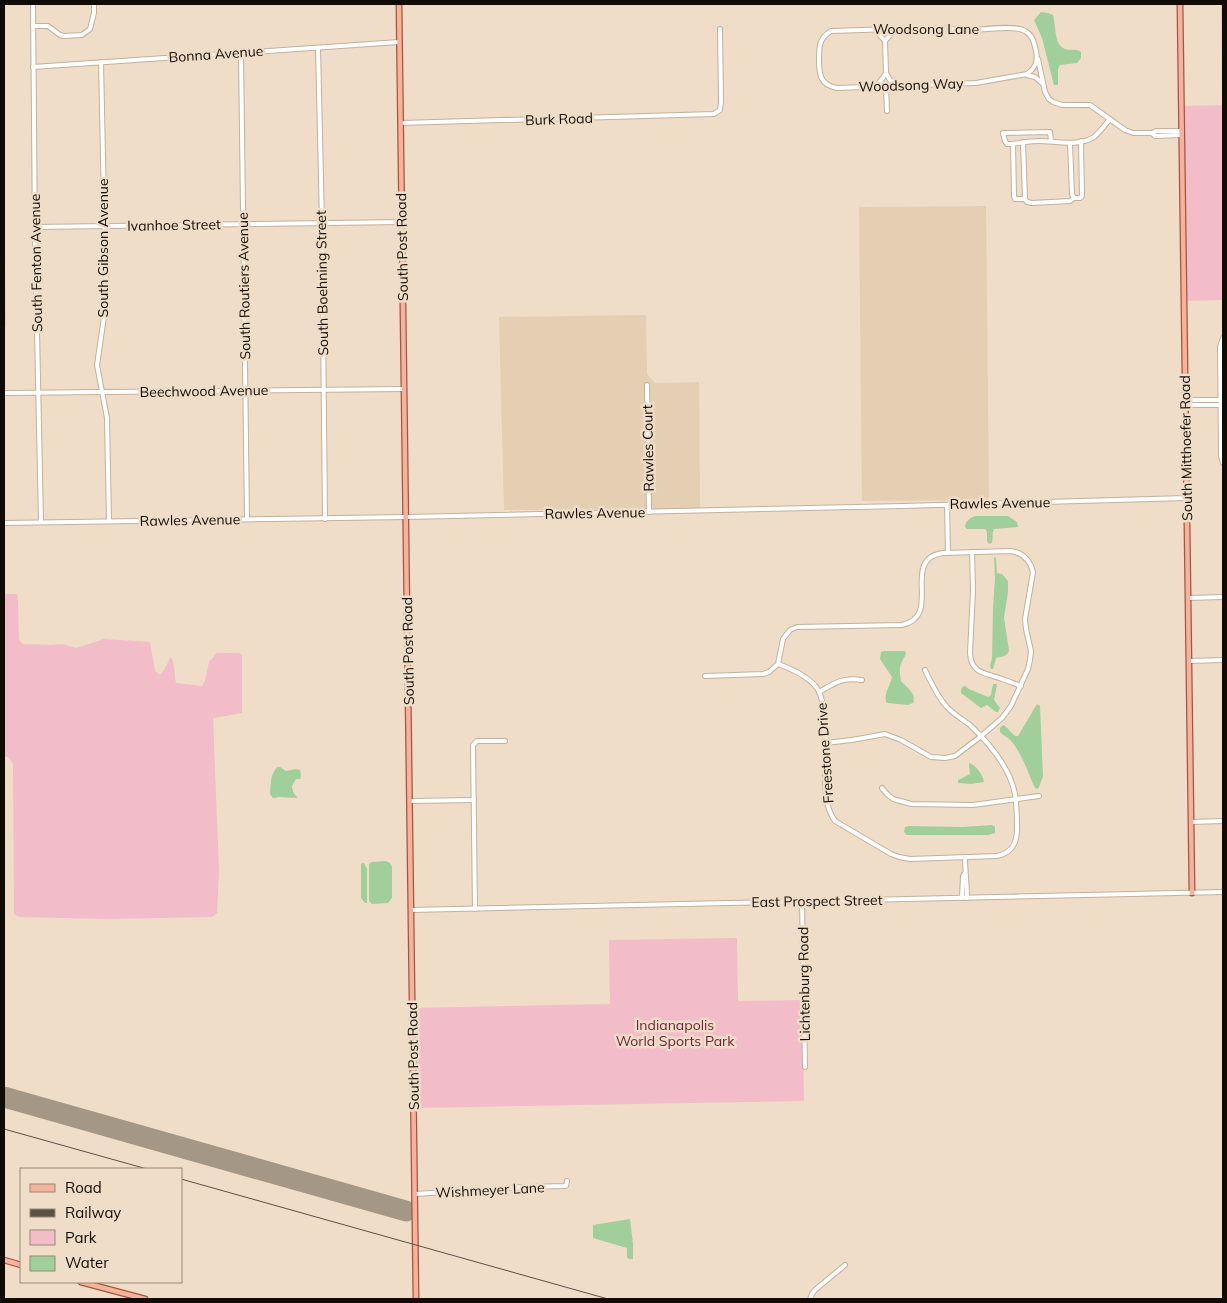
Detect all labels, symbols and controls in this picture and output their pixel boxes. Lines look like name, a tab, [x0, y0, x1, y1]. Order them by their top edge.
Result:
street label: Woodsong Lane	[873, 20, 979, 38]
street label: Bonna Avenue	[168, 42, 264, 66]
street label: Woodsong Way	[858, 74, 964, 96]
street label: Burk Road	[525, 109, 593, 129]
street label: South Gibson Avenue	[94, 178, 112, 318]
street label: South Post Road	[392, 193, 412, 301]
street label: South Fenton Avenue	[26, 194, 46, 332]
street label: South Boehning Street	[312, 210, 332, 356]
street label: South Routiers Avenue	[234, 212, 254, 360]
street label: Ivanhoe Street	[127, 215, 221, 235]
street label: South Mitthoefer Road	[1176, 375, 1196, 521]
street label: Beechwood Avenue	[140, 381, 268, 401]
street label: Rawles Court	[638, 404, 658, 492]
street label: Rawles Avenue	[950, 493, 1050, 513]
street label: Rawles Avenue	[545, 503, 645, 523]
street label: Rawles Avenue	[140, 510, 240, 530]
street label: South Post Road	[398, 597, 418, 705]
street label: Freestone Drive	[813, 702, 837, 804]
street label: East Prospect Street	[751, 891, 883, 911]
street label: Lichtenburg Road	[794, 927, 814, 1041]
street label: South Post Road	[403, 1002, 423, 1110]
park label: Indianapolis World Sports Park	[616, 1016, 735, 1050]
legend	[20, 1168, 182, 1283]
text: Road	[65, 1178, 102, 1197]
street label: Wishmeyer Lane	[435, 1178, 545, 1202]
text: Railway	[65, 1203, 121, 1222]
text: Park	[65, 1228, 97, 1247]
text: Water	[65, 1253, 109, 1272]

